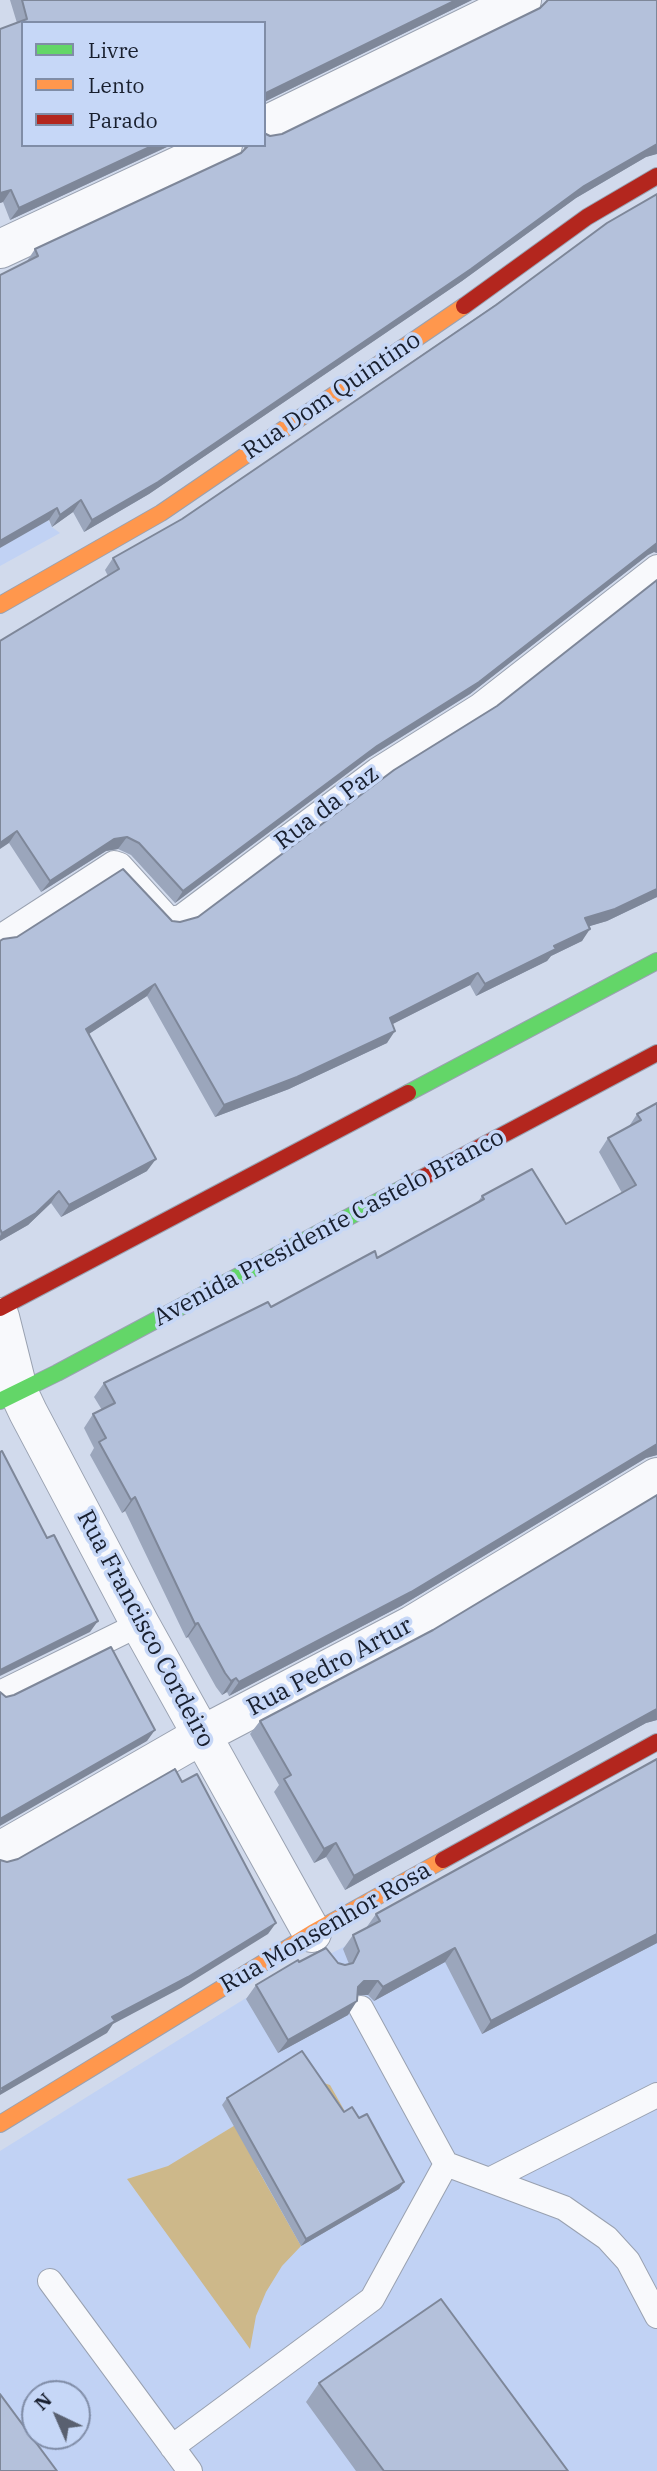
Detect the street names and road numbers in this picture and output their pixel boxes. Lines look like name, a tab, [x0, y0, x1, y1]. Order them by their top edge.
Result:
street label: Rua Dom Quintino	[238, 326, 426, 466]
street label: Rua da Paz	[269, 760, 385, 856]
street label: Avenida Presidente Castelo Branco	[149, 1123, 509, 1333]
street label: Rua Francisco Cordeiro	[70, 1505, 220, 1753]
street label: Rua Pedro Artur	[243, 1611, 417, 1723]
street label: Rua Monsenhor Rosa	[216, 1856, 436, 2000]

